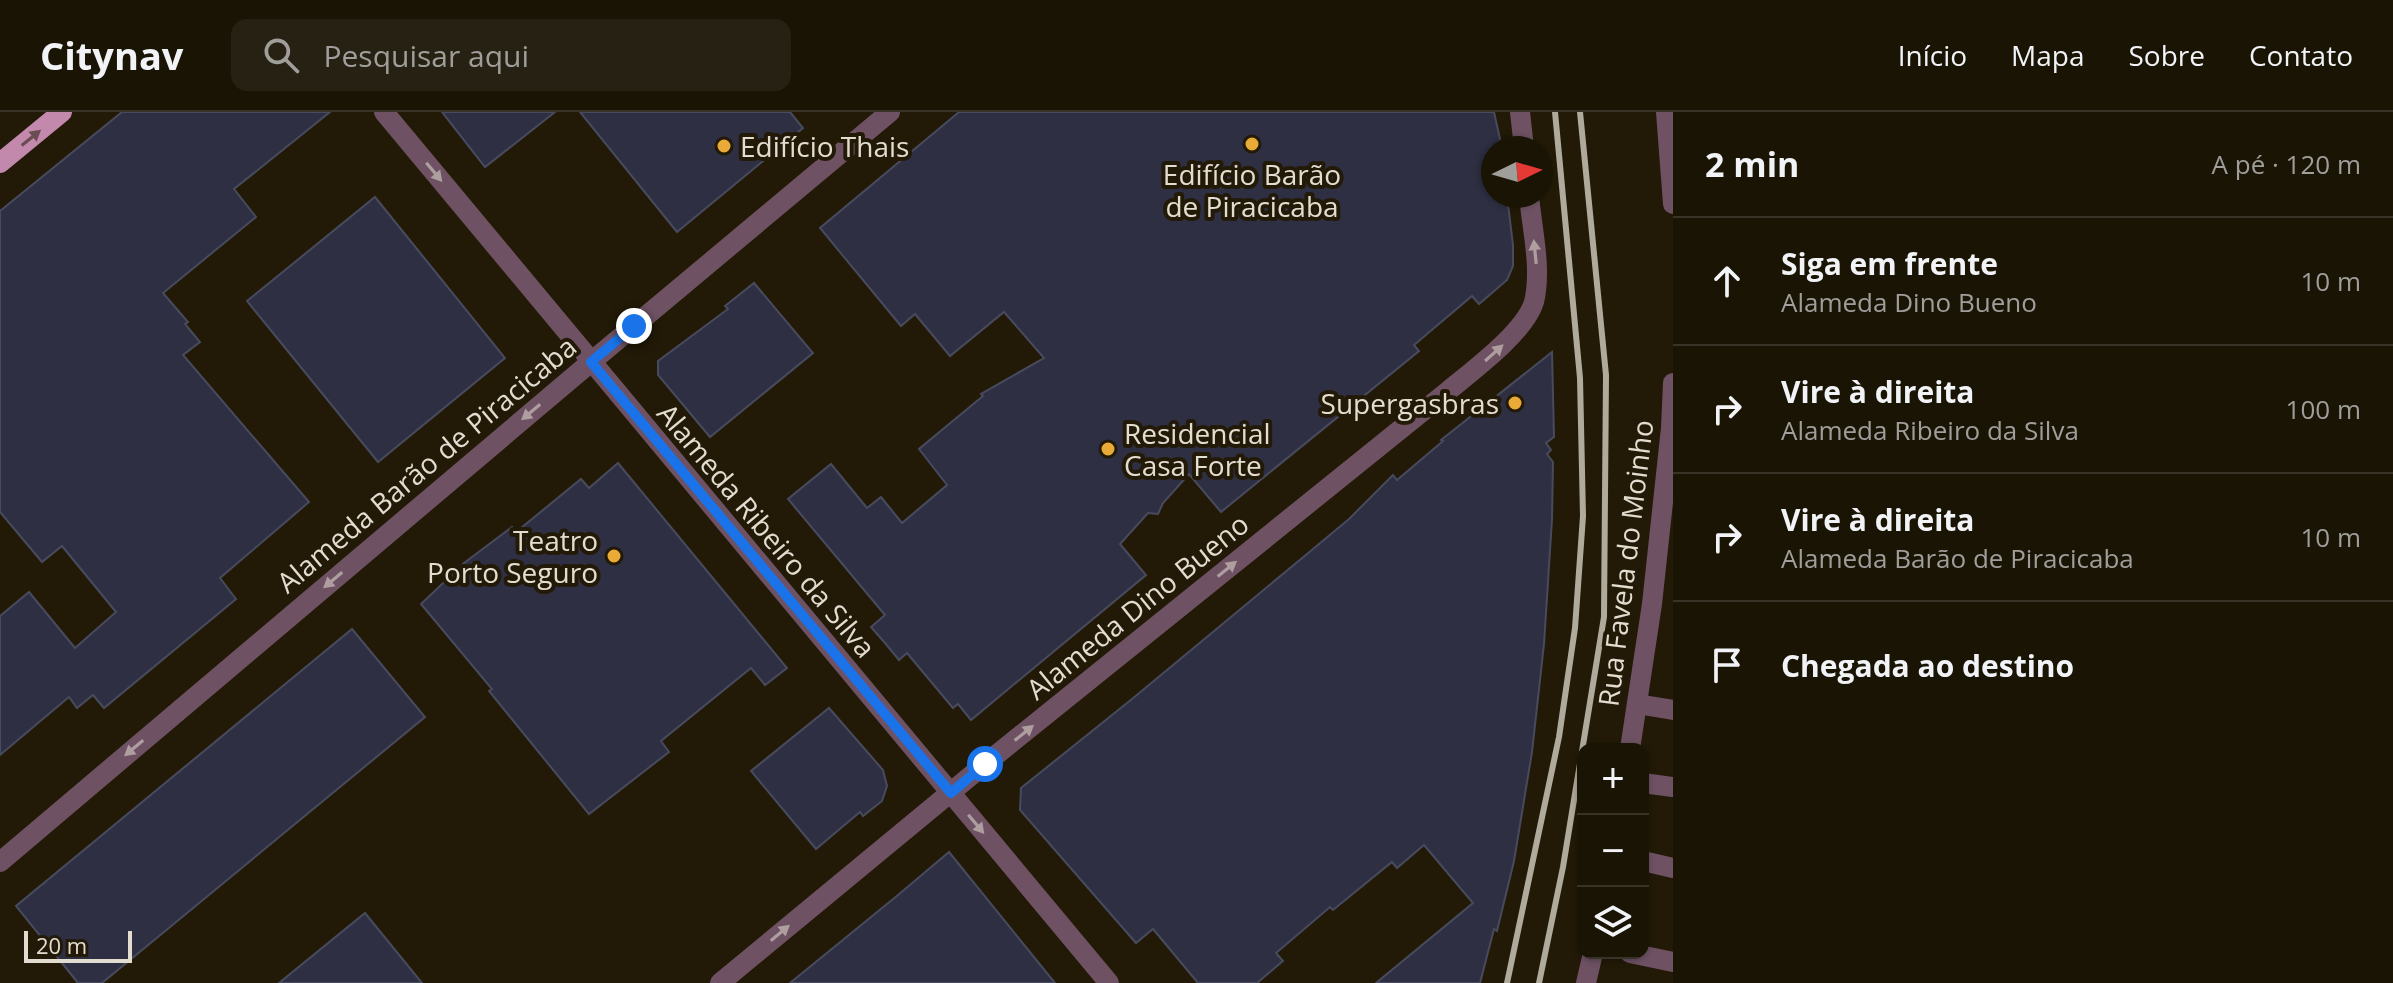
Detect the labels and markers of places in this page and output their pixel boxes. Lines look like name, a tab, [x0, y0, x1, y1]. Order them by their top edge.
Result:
place label: Edifício Thais	[740, 127, 909, 165]
marker: Edifício Barão de Piracicaba	[1243, 135, 1261, 153]
marker: Edifício Thais	[715, 137, 733, 155]
place label: Edifício Barão de Piracicaba	[1163, 155, 1341, 225]
place label: Supergasbras	[1321, 384, 1499, 422]
marker: Supergasbras	[1506, 394, 1524, 412]
place label: Residencial Casa Forte	[1124, 414, 1271, 484]
marker: Residencial Casa Forte	[1099, 440, 1117, 458]
place label: Teatro Porto Seguro	[427, 521, 598, 591]
marker: Teatro Porto Seguro	[605, 547, 623, 565]

